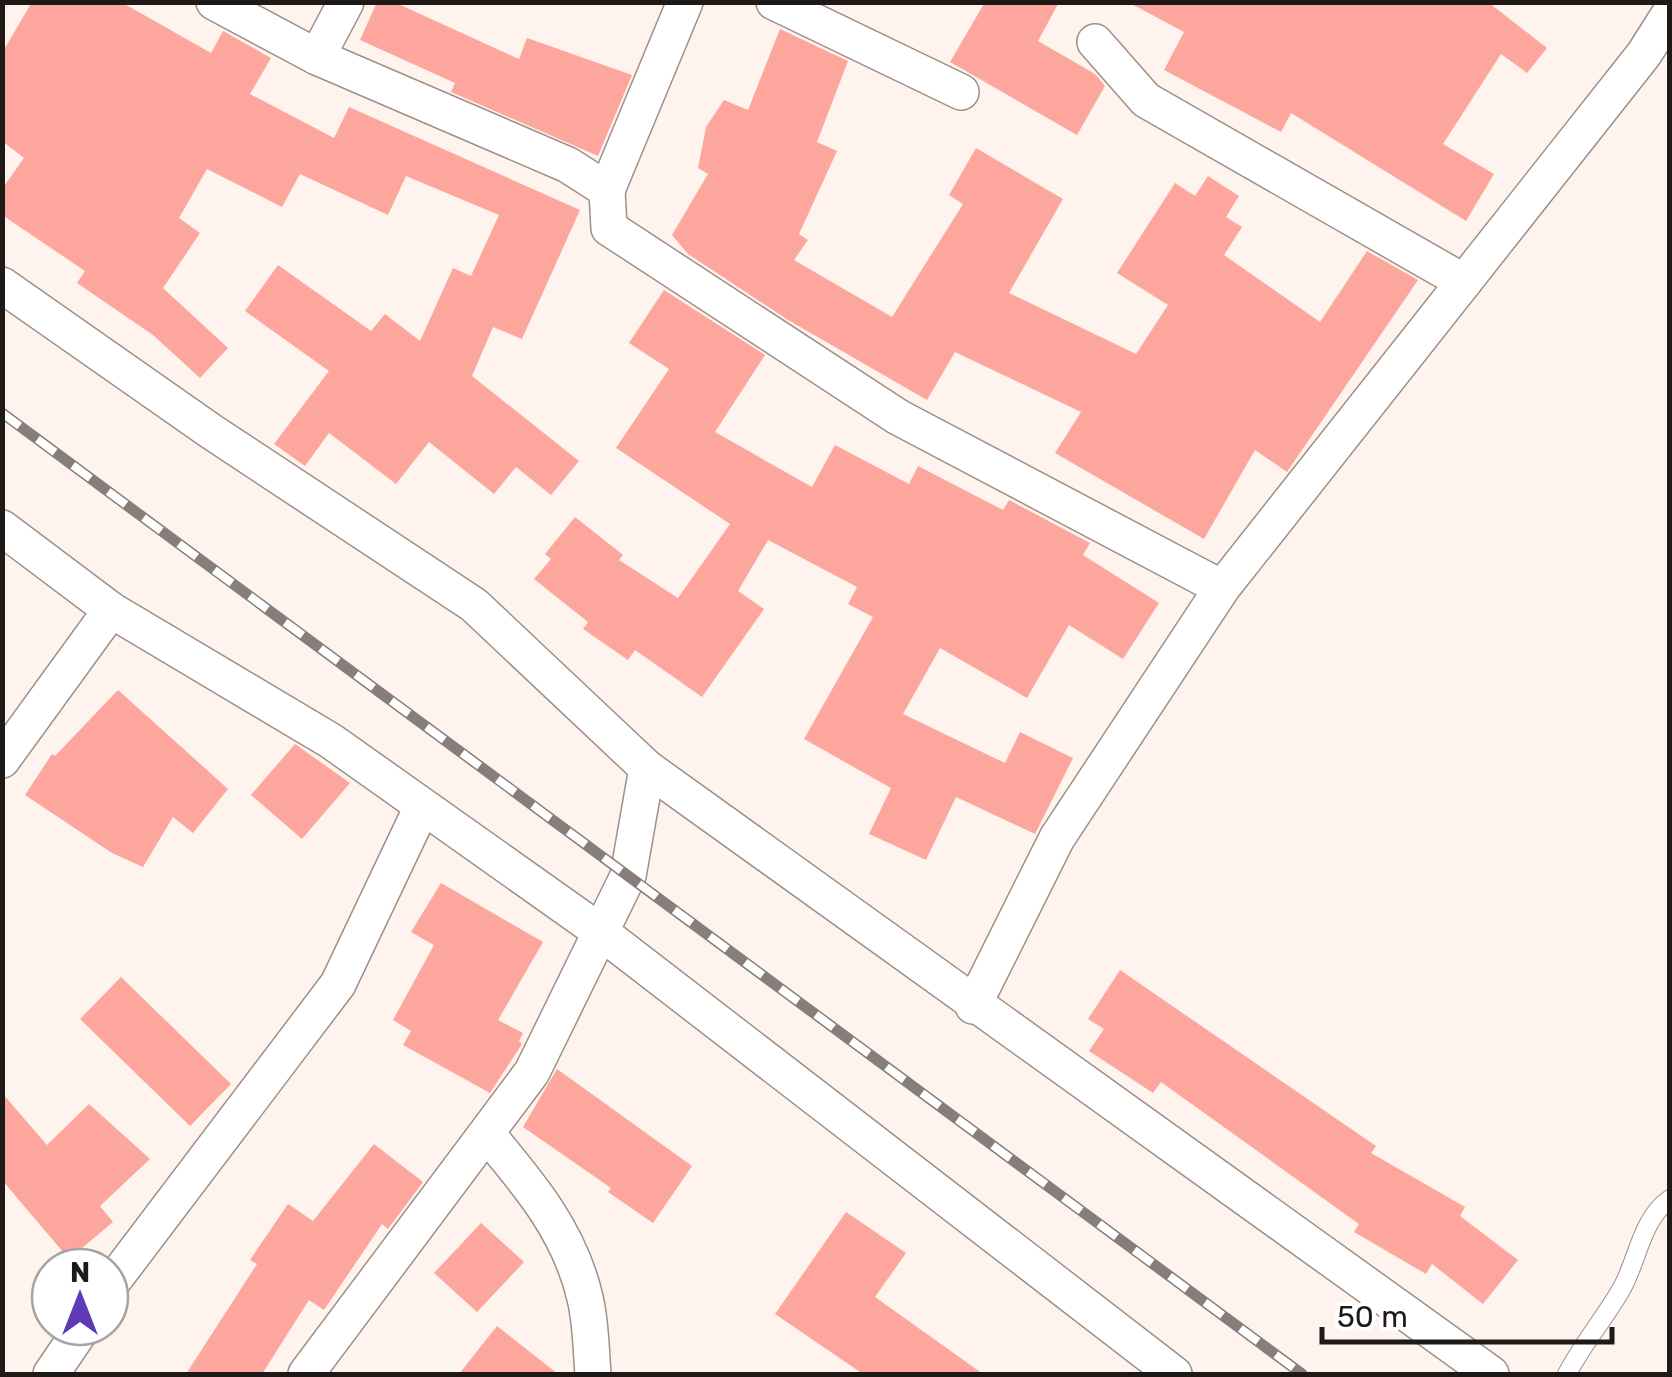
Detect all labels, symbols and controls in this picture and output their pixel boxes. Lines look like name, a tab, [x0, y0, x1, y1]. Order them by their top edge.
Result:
north arrow	[30, 1247, 130, 1347]
text: N	[70, 1256, 90, 1289]
scale bar	[1322, 1282, 1612, 1344]
text: 50 m	[1337, 1299, 1408, 1335]

